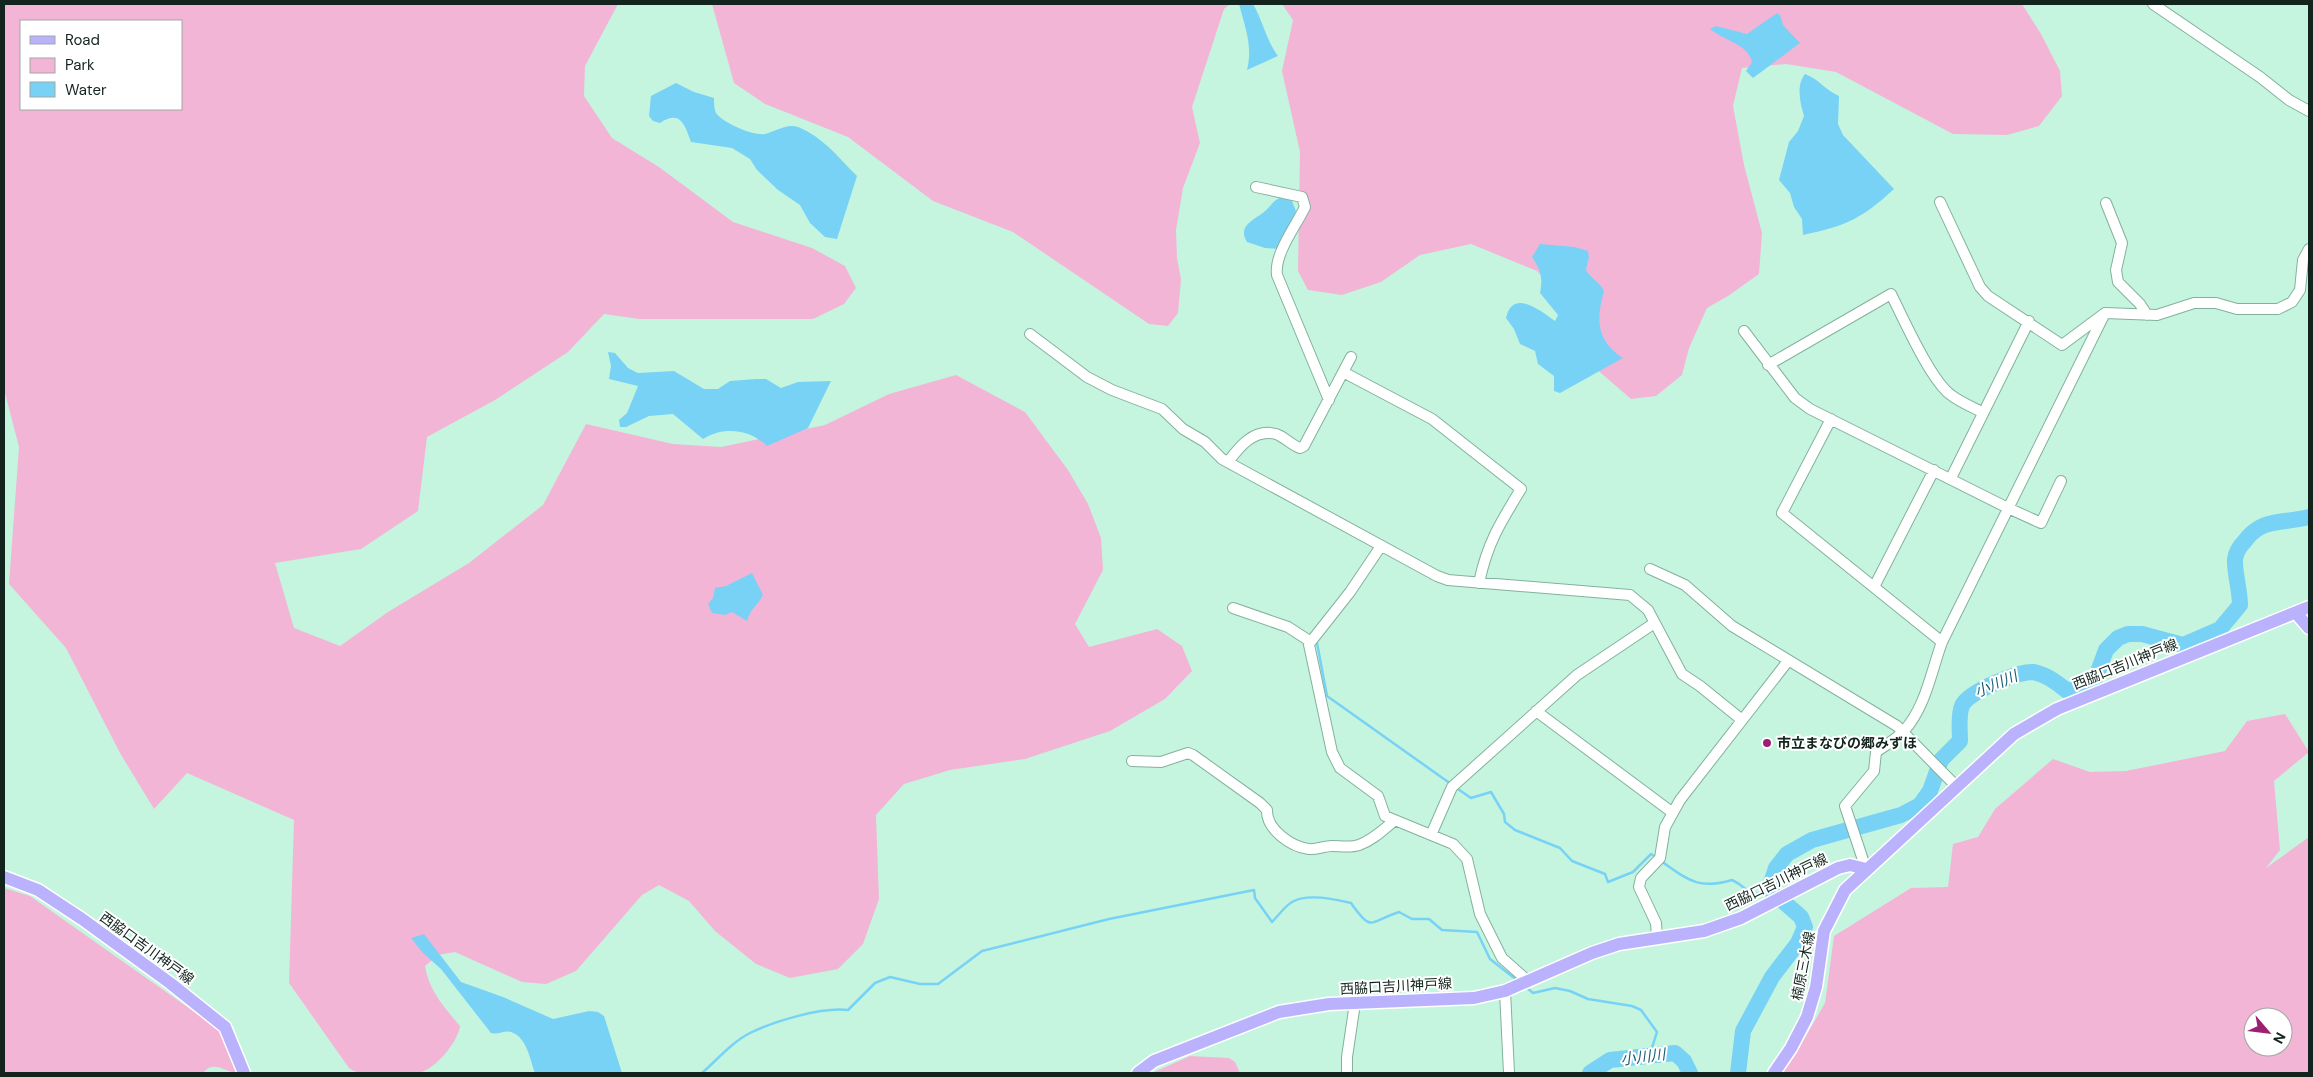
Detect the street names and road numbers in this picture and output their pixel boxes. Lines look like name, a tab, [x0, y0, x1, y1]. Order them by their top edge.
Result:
street label: 西脇口吉川神戸線	[2070, 635, 2180, 693]
street label: 西脇口吉川神戸線	[1722, 849, 1830, 915]
street label: 西脇口吉川神戸線	[96, 908, 198, 988]
street label: 楠原三木線	[1787, 930, 1819, 1002]
street label: 西脇口吉川神戸線	[1340, 974, 1452, 998]

